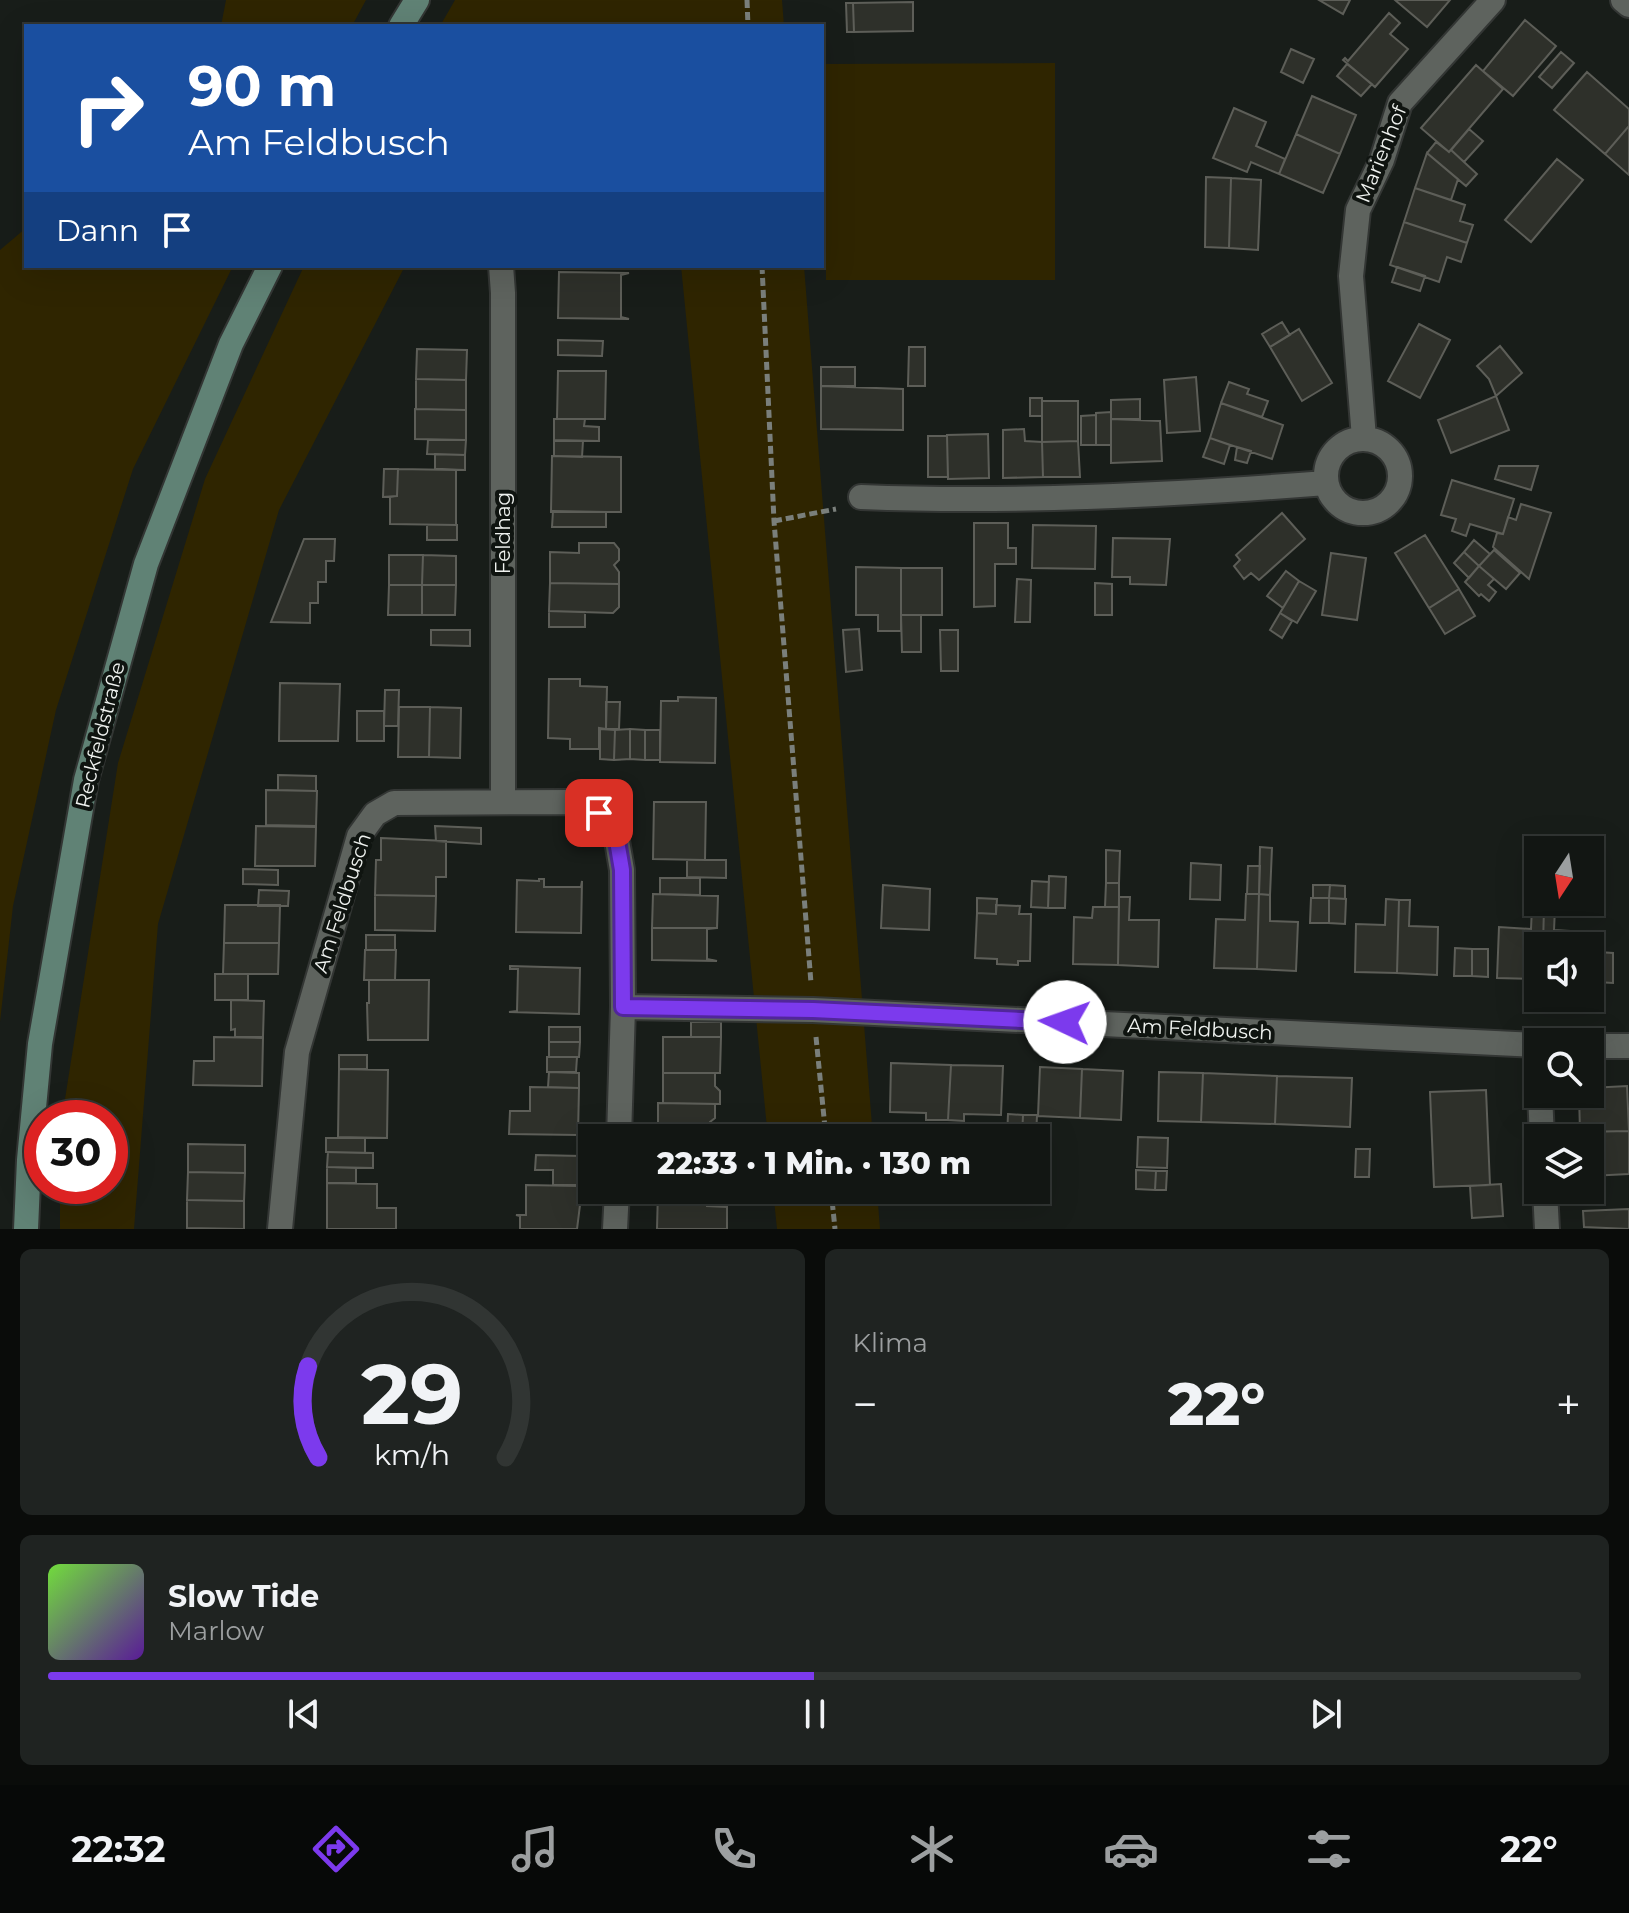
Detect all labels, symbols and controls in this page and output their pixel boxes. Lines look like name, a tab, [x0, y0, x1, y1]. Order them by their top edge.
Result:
text: 90 m	[188, 52, 336, 120]
icon: right	[56, 56, 160, 160]
street label: Marienhof	[1351, 101, 1412, 206]
text: Am Feldbusch	[188, 120, 450, 164]
icon: arrive	[155, 208, 199, 252]
text: Dann	[56, 212, 139, 249]
street label: Feldhag	[491, 492, 515, 574]
street label: Reckfeldstraße	[70, 660, 130, 810]
pin	[565, 779, 633, 847]
icon: arrive	[577, 791, 621, 835]
street label: Am Feldbusch	[308, 830, 376, 976]
north arrow	[1524, 836, 1604, 916]
map controls	[1524, 836, 1604, 1204]
button: sound	[1524, 932, 1604, 1012]
position arrow	[1023, 980, 1107, 1064]
street label: Am Feldbusch	[1127, 1013, 1273, 1045]
button: search	[1524, 1028, 1604, 1108]
speed limit sign: 30	[24, 1100, 128, 1204]
button: layers	[1524, 1124, 1604, 1204]
text: 22:33 · 1 Min. · 130 m	[657, 1145, 971, 1182]
text: Klima	[853, 1327, 928, 1359]
text: 29	[361, 1343, 463, 1445]
text: 22°	[1168, 1367, 1265, 1440]
text: −	[853, 1377, 878, 1431]
text: +	[1556, 1377, 1581, 1431]
text: km/h	[374, 1437, 450, 1472]
text: Slow Tide	[168, 1578, 319, 1615]
text: Marlow	[168, 1615, 264, 1647]
icon: previous	[282, 1692, 326, 1736]
icon: pause	[793, 1692, 837, 1736]
icon: next	[1304, 1692, 1348, 1736]
icon: directions	[308, 1821, 364, 1877]
icon: music	[507, 1821, 563, 1877]
icon: phone	[706, 1821, 762, 1877]
icon: climate	[904, 1821, 960, 1877]
icon: car	[1103, 1821, 1159, 1877]
icon: filters	[1301, 1821, 1357, 1877]
text: 22:32	[71, 1827, 166, 1871]
text: 22°	[1500, 1827, 1558, 1871]

